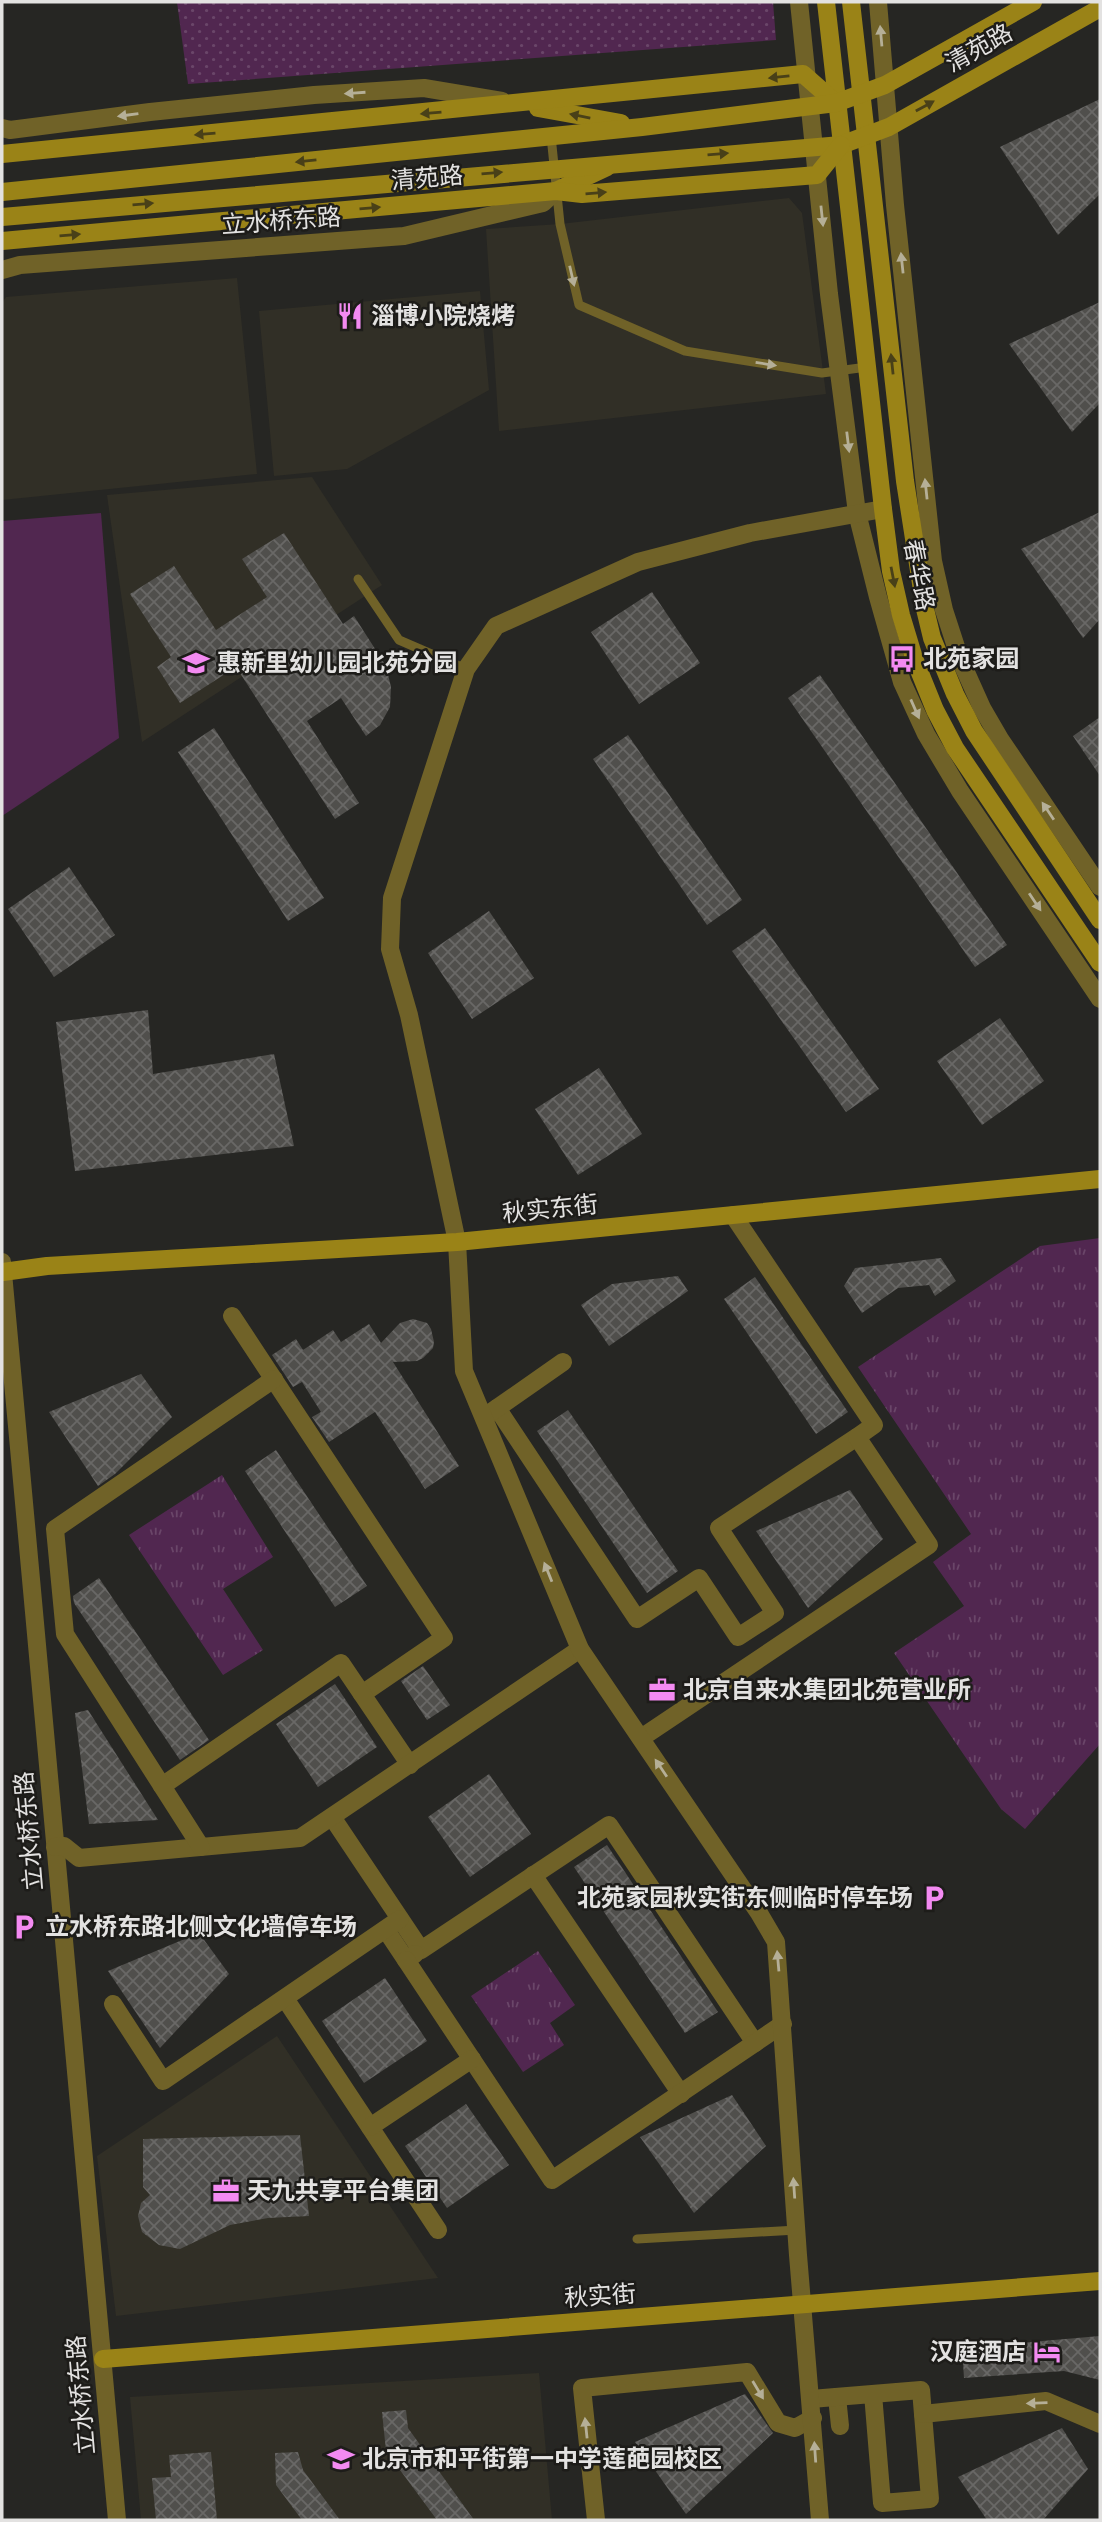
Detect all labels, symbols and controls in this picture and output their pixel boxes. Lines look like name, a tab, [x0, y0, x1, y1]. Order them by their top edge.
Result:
street label: 清苑路	[939, 15, 1018, 79]
one-way arrow	[875, 25, 886, 47]
one-way arrow	[768, 71, 790, 82]
one-way arrow	[343, 87, 365, 98]
one-way arrow	[916, 100, 935, 112]
one-way arrow	[420, 107, 442, 118]
one-way arrow	[117, 109, 139, 120]
one-way arrow	[569, 110, 591, 121]
one-way arrow	[193, 129, 215, 140]
one-way arrow	[707, 148, 729, 159]
one-way arrow	[295, 156, 317, 167]
street label: 清苑路	[390, 157, 464, 196]
one-way arrow	[481, 167, 503, 178]
one-way arrow	[585, 187, 607, 198]
one-way arrow	[132, 198, 154, 209]
street label: 立水桥东路	[220, 199, 342, 240]
one-way arrow	[359, 202, 381, 213]
one-way arrow	[816, 205, 827, 227]
one-way arrow	[59, 229, 81, 240]
one-way arrow	[896, 251, 907, 273]
one-way arrow	[567, 265, 578, 287]
place label: 淄博小院烧烤	[371, 298, 515, 331]
restaurant icon: 淄博小院烧烤	[335, 301, 365, 331]
one-way arrow	[886, 352, 897, 374]
one-way arrow	[755, 359, 777, 370]
one-way arrow	[842, 431, 853, 453]
one-way arrow	[920, 478, 931, 500]
street label: 春华路	[897, 536, 944, 613]
one-way arrow	[887, 566, 898, 588]
place label: 北苑家园	[923, 641, 1019, 674]
bus stop icon: 北苑家园	[887, 644, 917, 674]
place label: 惠新里幼儿园北苑分园	[217, 645, 457, 678]
school or university icon: 惠新里幼儿园北苑分园	[181, 648, 211, 678]
one-way arrow	[909, 699, 921, 719]
one-way arrow	[1042, 801, 1055, 820]
one-way arrow	[1028, 893, 1042, 911]
street label: 秋实东街	[500, 1186, 599, 1229]
one-way arrow	[542, 1561, 553, 1582]
place label: 北京自来水集团北苑营业所	[683, 1672, 971, 1705]
office icon: 北京自来水集团北苑营业所	[647, 1675, 677, 1705]
one-way arrow	[654, 1759, 668, 1777]
street label: 立水桥东路	[6, 1770, 49, 1892]
place label: 北苑家园秋实街东侧临时停车场	[577, 1880, 913, 1913]
parking icon: 北苑家园秋实街东侧临时停车场	[919, 1883, 949, 1913]
place label: 立水桥东路北侧文化墙停车场	[45, 1909, 357, 1942]
parking icon: 立水桥东路北侧文化墙停车场	[9, 1912, 39, 1942]
one-way arrow	[772, 1950, 783, 1972]
place label: 天九共享平台集团	[247, 2173, 439, 2206]
office icon: 天九共享平台集团	[211, 2176, 241, 2206]
one-way arrow	[788, 2176, 799, 2198]
street label: 秋实街	[563, 2276, 637, 2313]
street label: 立水桥东路	[58, 2334, 101, 2456]
place label: 汉庭酒店	[930, 2334, 1026, 2367]
hotel icon: 汉庭酒店	[1032, 2337, 1062, 2367]
one-way arrow	[752, 2381, 764, 2400]
one-way arrow	[1025, 2398, 1047, 2409]
one-way arrow	[580, 2417, 591, 2439]
place label: 北京市和平街第一中学莲葩园校区	[362, 2441, 722, 2474]
one-way arrow	[810, 2441, 821, 2463]
school or university icon: 北京市和平街第一中学莲葩园校区	[326, 2444, 356, 2474]

